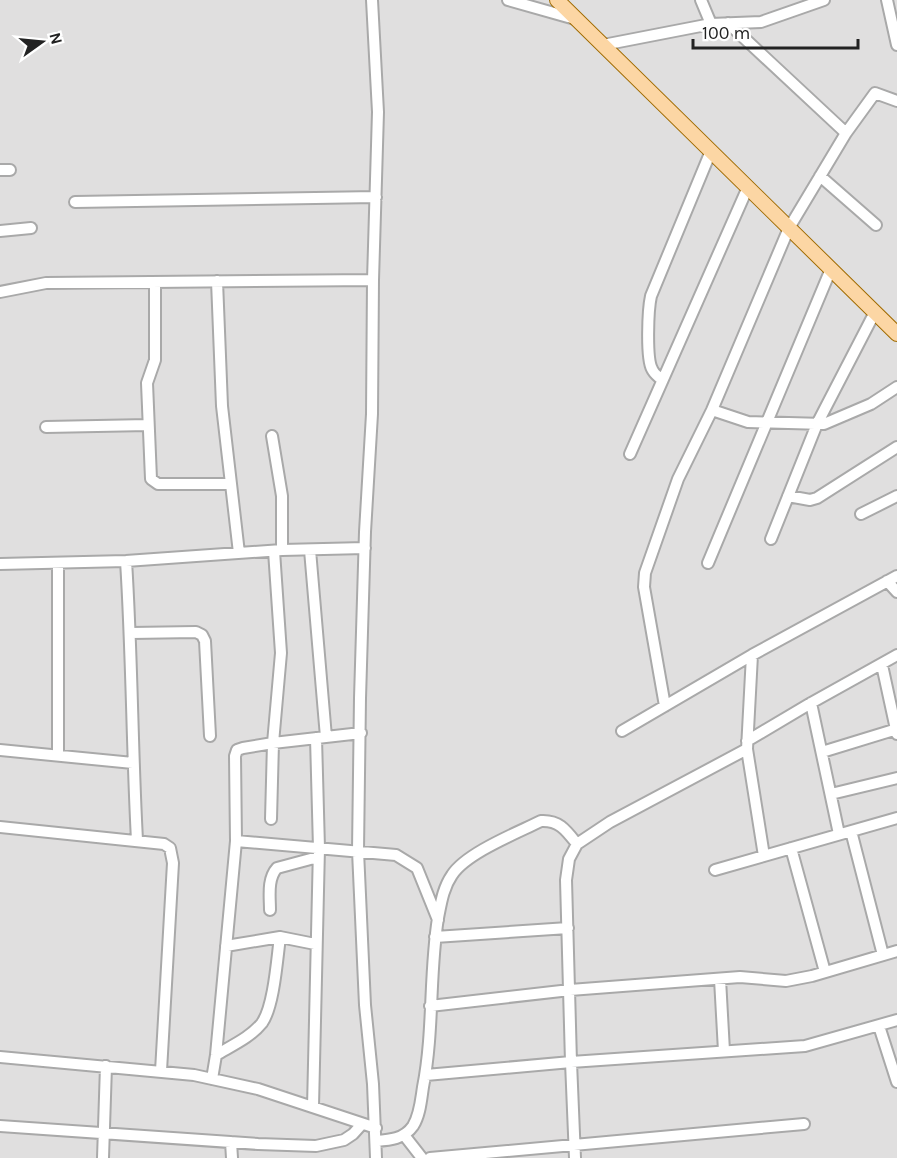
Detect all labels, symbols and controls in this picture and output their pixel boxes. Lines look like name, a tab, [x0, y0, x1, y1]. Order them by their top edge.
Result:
north arrow	[12, 12, 72, 72]
scale bar	[693, 12, 858, 50]
text: 100 m	[702, 22, 750, 44]
text: N	[45, 30, 67, 46]

